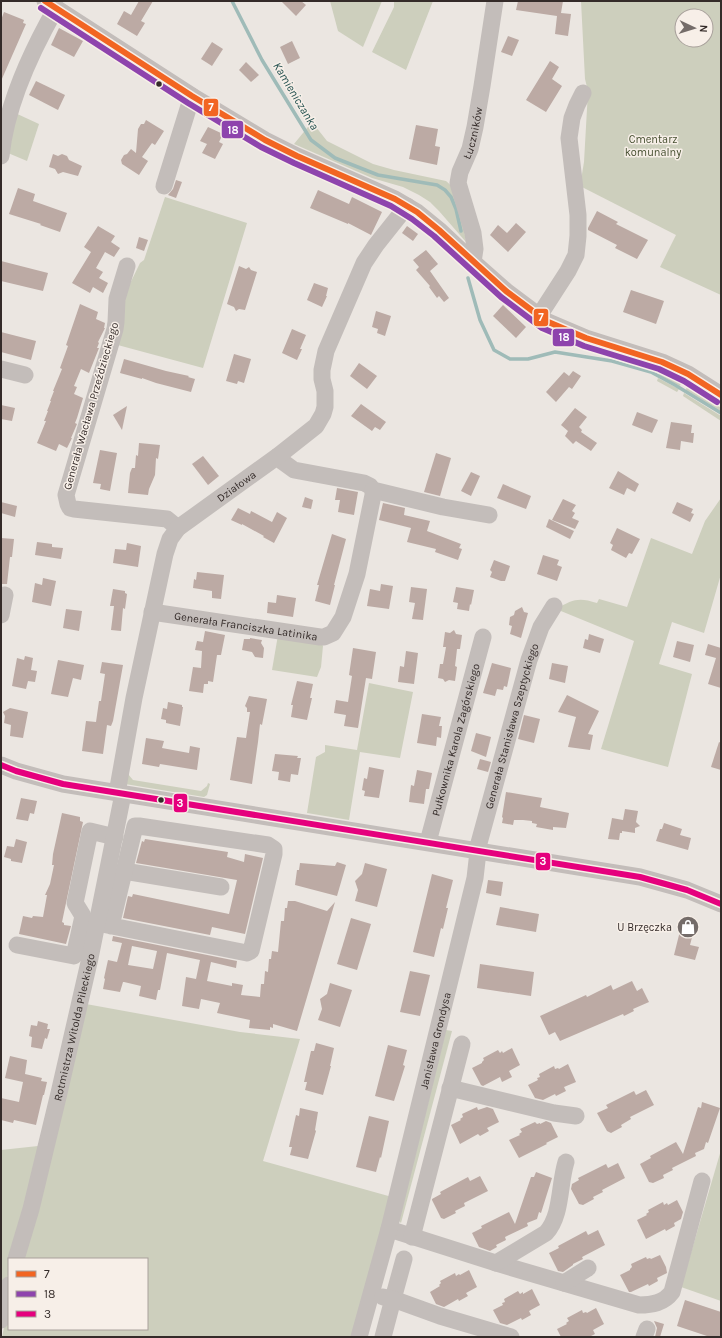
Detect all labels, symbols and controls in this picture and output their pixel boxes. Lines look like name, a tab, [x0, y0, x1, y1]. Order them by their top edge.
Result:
north arrow	[674, 8, 714, 48]
text: N	[697, 24, 710, 33]
water label: Kamieniczanka	[270, 60, 322, 132]
unlabelled marker	[154, 79, 164, 89]
line badge: 7	[203, 98, 219, 117]
text: 7	[208, 101, 214, 114]
street label: Łuczników	[460, 106, 485, 161]
line badge: 18	[221, 120, 244, 139]
text: 18	[227, 124, 239, 137]
park label: Cmentarz komunalny	[625, 133, 681, 159]
line badge: 7	[533, 308, 549, 327]
text: 7	[538, 311, 544, 324]
street label: Generała Wacława Przeździeckiego	[61, 321, 121, 491]
line badge: 18	[552, 328, 575, 347]
text: 18	[558, 331, 570, 344]
street label: Działowa	[214, 468, 258, 504]
street label: Generała Franciszka Latinika	[173, 609, 319, 643]
street label: Generała Stanisława Szeptyckiego	[482, 641, 541, 810]
street label: Pułkownika Karola Zagórskiego	[429, 662, 482, 817]
line badge: 3	[173, 793, 188, 813]
unlabelled marker	[156, 795, 166, 805]
text: 3	[177, 797, 184, 810]
line badge: 3	[535, 852, 551, 871]
text: 3	[540, 855, 547, 868]
shop icon: U Brzęczka	[675, 914, 701, 940]
place label: U Brzęczka	[617, 921, 672, 934]
street label: Rotmistrza Witolda Pileckiego	[51, 952, 97, 1102]
street label: Janisława Grondysa	[417, 991, 453, 1090]
legend	[8, 1258, 148, 1330]
text: 7	[44, 1267, 50, 1281]
text: 18	[44, 1287, 55, 1301]
text: 3	[44, 1307, 51, 1321]

